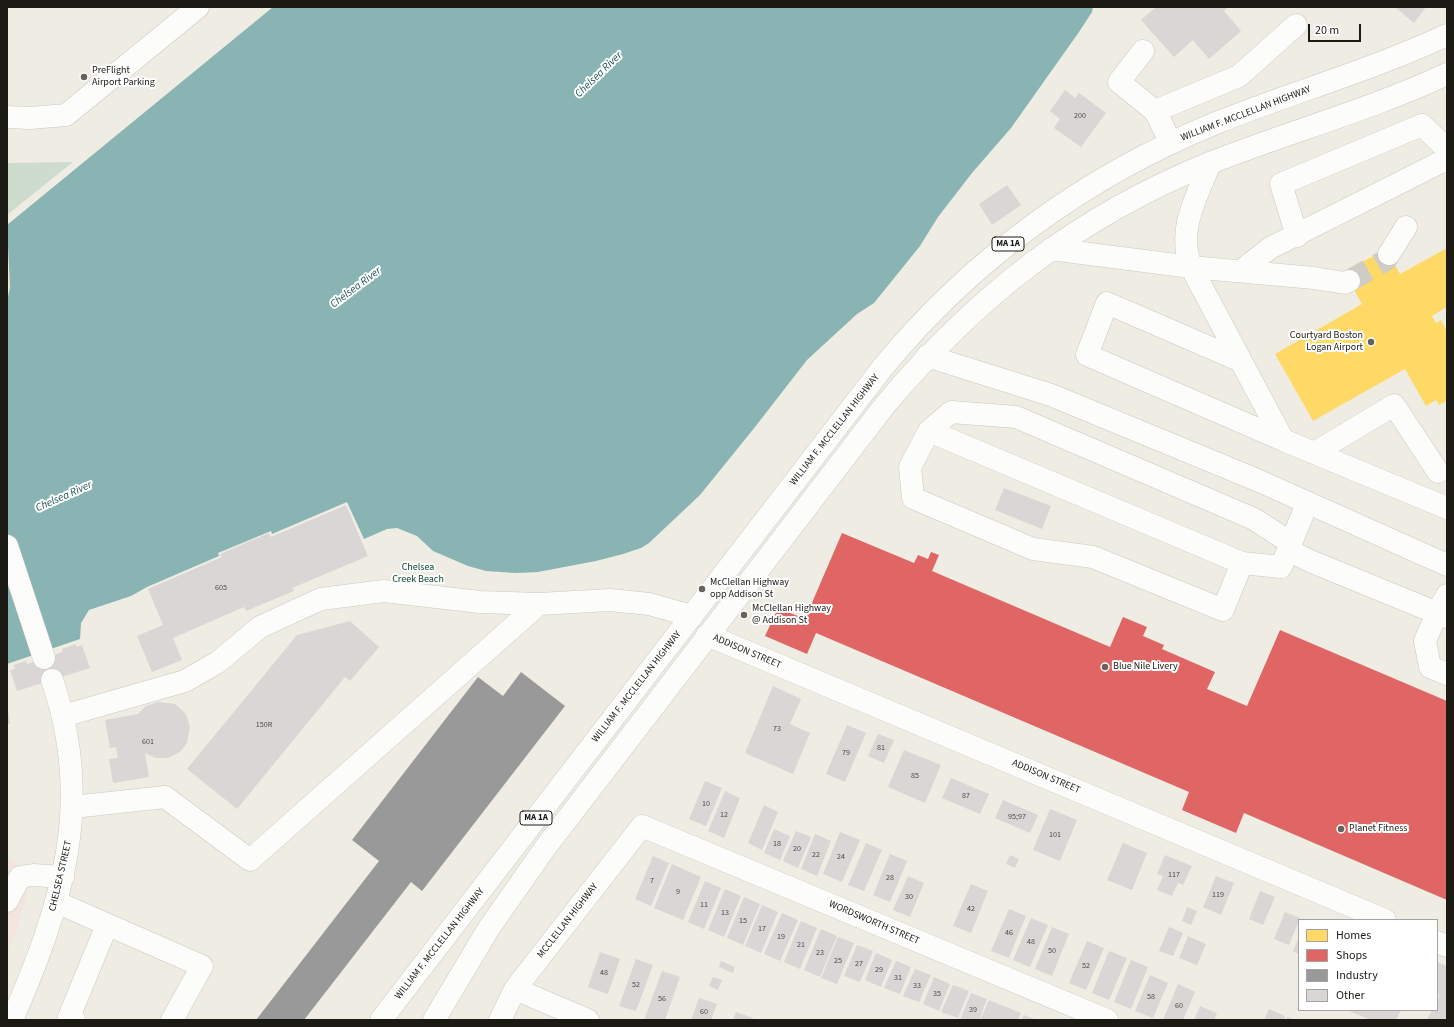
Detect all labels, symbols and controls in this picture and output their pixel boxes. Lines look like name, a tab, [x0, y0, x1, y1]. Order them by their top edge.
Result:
scale bar	[1310, 16, 1363, 42]
text: 20 m	[1315, 22, 1339, 39]
water label: Chelsea River	[573, 49, 625, 101]
place label: PreFlight Airport Parking	[92, 65, 155, 88]
marker: PreFlight Airport Parking	[79, 72, 89, 82]
street label: WILLIAM F. MCCLELLAN HIGHWAY	[1179, 84, 1313, 144]
house number: 200	[1074, 111, 1086, 121]
road number: MA 1A	[992, 237, 1024, 251]
water label: Chelsea River	[328, 265, 384, 311]
place label: Courtyard Boston Logan Airport	[1290, 330, 1363, 354]
marker: Courtyard Boston Logan Airport	[1366, 337, 1376, 347]
street label: WILLIAM F. MCCLELLAN HIGHWAY	[788, 372, 882, 488]
water label: Chelsea River	[34, 479, 94, 515]
park label: Chelsea Creek Beach	[392, 562, 444, 586]
place label: McClellan Highway opp Addison St	[710, 577, 789, 600]
house number: 605	[215, 583, 227, 593]
marker: McClellan Highway opp Addison St	[697, 584, 707, 594]
place label: McClellan Highway @ Addison St	[752, 603, 831, 626]
marker: McClellan Highway @ Addison St	[739, 610, 749, 620]
street label: WILLIAM F. MCCLELLAN HIGHWAY	[590, 629, 684, 745]
street label: ADDISON STREET	[711, 632, 783, 672]
place label: Blue Nile Livery	[1113, 661, 1178, 673]
marker: Blue Nile Livery	[1100, 662, 1110, 672]
house number: 150R	[256, 720, 272, 730]
house number: 73	[773, 724, 781, 734]
house number: 601	[142, 737, 154, 747]
house number: 81	[877, 743, 885, 753]
house number: 79	[842, 748, 850, 758]
street label: ADDISON STREET	[1010, 757, 1082, 797]
house number: 85	[911, 771, 919, 781]
house number: 87	[962, 791, 970, 801]
house number: 10	[702, 799, 710, 809]
house number: 12	[720, 810, 728, 820]
road number: MA 1A	[520, 811, 552, 825]
house number: 95;97	[1008, 812, 1026, 822]
place label: Planet Fitness	[1349, 823, 1408, 835]
marker: Planet Fitness	[1336, 824, 1346, 834]
house number: 101	[1049, 830, 1061, 840]
street label: CHELSEA STREET	[47, 839, 75, 913]
house number: 18	[773, 839, 781, 849]
house number: 20	[793, 844, 801, 854]
house number: 22	[812, 850, 820, 860]
house number: 24	[837, 852, 845, 862]
house number: 117	[1168, 870, 1180, 880]
house number: 28	[886, 873, 894, 883]
house number: 7	[650, 876, 654, 886]
street label: MCCLELLAN HIGHWAY	[535, 881, 601, 961]
street label: WILLIAM F. MCCLELLAN HIGHWAY	[393, 886, 487, 1002]
house number: 9	[676, 887, 680, 897]
house number: 119	[1212, 890, 1224, 900]
house number: 30	[905, 892, 913, 902]
street label: WORDSWORTH STREET	[827, 898, 921, 948]
house number: 11	[700, 900, 708, 910]
house number: 42	[967, 904, 975, 914]
house number: 13	[721, 908, 729, 918]
house number: 15	[739, 916, 747, 926]
legend	[1298, 919, 1438, 1011]
house number: 17	[758, 924, 766, 934]
text: Homes	[1336, 927, 1371, 944]
house number: 46	[1005, 928, 1013, 938]
house number: 19	[777, 932, 785, 942]
house number: 48	[1027, 937, 1035, 947]
house number: 21	[797, 940, 805, 950]
house number: 50	[1048, 946, 1056, 956]
text: Shops	[1336, 947, 1367, 964]
house number: 23	[816, 948, 824, 958]
house number: 25	[834, 956, 842, 966]
house number: 27	[855, 959, 863, 969]
house number: 52	[1082, 961, 1090, 971]
house number: 29	[875, 965, 883, 975]
text: Industry	[1336, 967, 1378, 984]
house number: 48	[600, 968, 608, 978]
house number: 31	[894, 973, 902, 983]
house number: 52	[632, 980, 640, 990]
house number: 33	[913, 981, 921, 991]
text: Other	[1336, 987, 1365, 1004]
house number: 35	[933, 989, 941, 999]
house number: 58	[1147, 992, 1155, 1002]
house number: 56	[658, 994, 666, 1004]
house number: 60	[1175, 1001, 1183, 1011]
house number: 39	[969, 1005, 977, 1015]
house number: 60	[700, 1007, 708, 1017]

